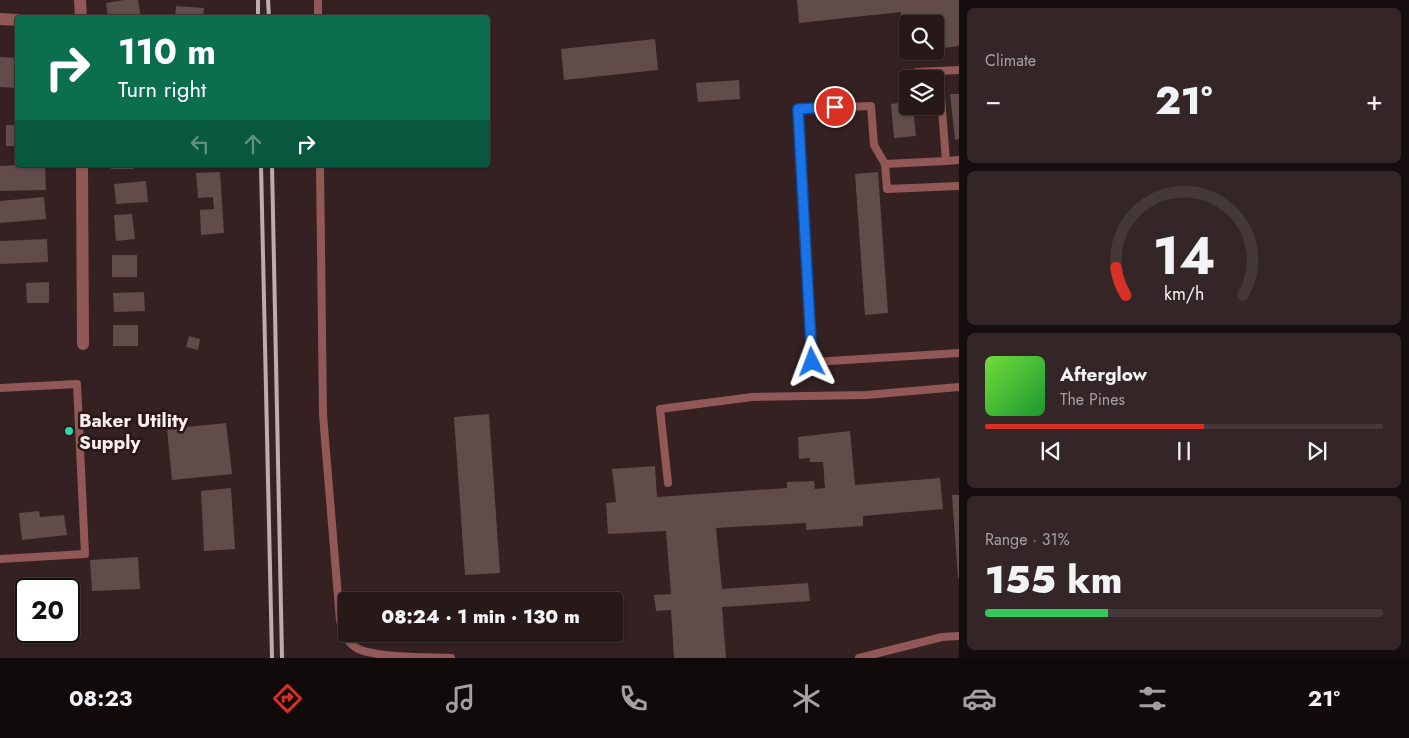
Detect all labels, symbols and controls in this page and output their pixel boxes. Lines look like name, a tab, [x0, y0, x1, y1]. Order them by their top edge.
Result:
map controls	[899, 15, 944, 115]
button: search	[899, 15, 944, 60]
text: 110 m	[118, 27, 216, 77]
icon: right	[35, 35, 100, 100]
text: Climate	[985, 49, 1036, 72]
button: layers	[899, 70, 944, 115]
text: Turn right	[118, 73, 206, 105]
text: 21°	[1155, 73, 1212, 128]
text: −	[985, 80, 1002, 121]
text: +	[1366, 80, 1383, 121]
pin	[814, 86, 856, 128]
icon: arrive	[821, 93, 849, 121]
icon: left	[186, 130, 214, 158]
icon: ahead	[239, 130, 267, 158]
icon: right	[292, 130, 320, 158]
text: 14	[1153, 218, 1215, 294]
text: km/h	[1164, 281, 1204, 307]
position arrow	[785, 335, 837, 387]
text: Afterglow	[1060, 361, 1147, 388]
text: The Pines	[1060, 388, 1125, 411]
place label: Baker Utility Supply	[79, 407, 189, 456]
marker: Baker Utility Supply	[63, 425, 75, 437]
icon: previous	[1037, 437, 1065, 465]
icon: pause	[1170, 437, 1198, 465]
icon: next	[1303, 437, 1331, 465]
text: Range · 31%	[985, 528, 1070, 551]
text: 155 km	[985, 552, 1122, 607]
speed limit sign: 20	[15, 578, 80, 643]
text: 08:24 · 1 min · 130 m	[381, 603, 580, 630]
icon: directions	[270, 681, 305, 716]
icon: music	[443, 681, 478, 716]
icon: phone	[616, 681, 651, 716]
icon: climate	[789, 681, 824, 716]
icon: car	[962, 681, 997, 716]
icon: filters	[1135, 681, 1170, 716]
text: 08:23	[69, 682, 133, 714]
text: 21°	[1308, 682, 1340, 714]

